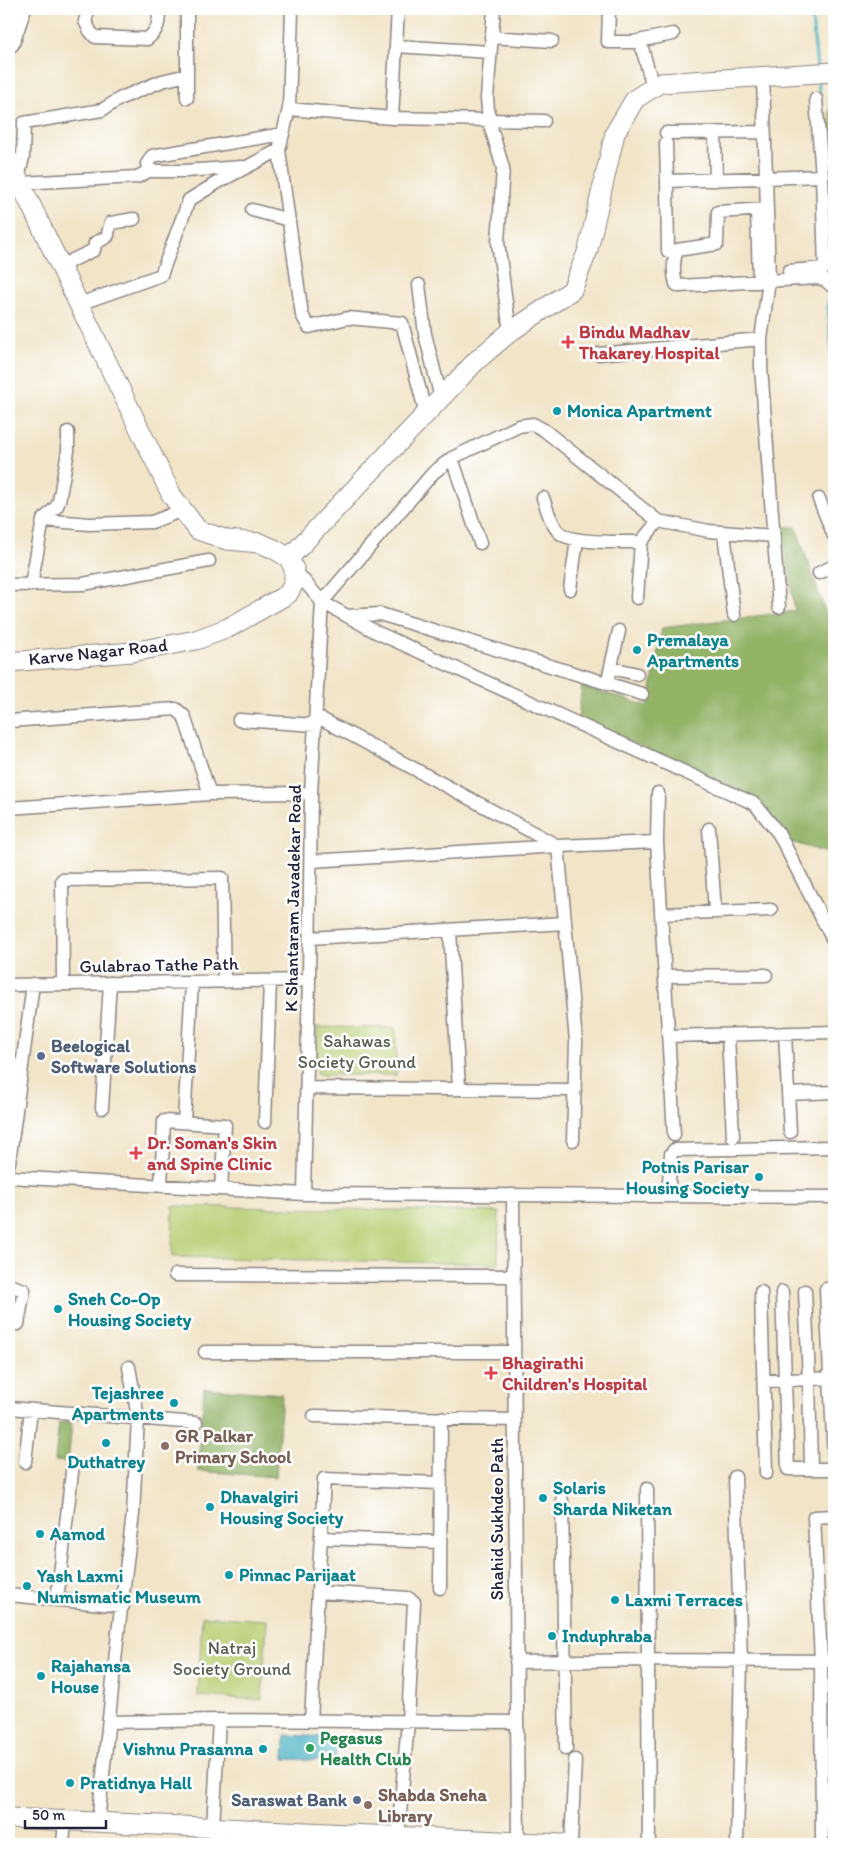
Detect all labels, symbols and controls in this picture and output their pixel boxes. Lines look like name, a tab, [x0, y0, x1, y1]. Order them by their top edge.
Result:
place label: Bindu Madhav Thakarey Hospital	[578, 321, 720, 364]
marker: Bindu Madhav Thakarey Hospital	[561, 335, 575, 349]
place label: Monica Apartment	[567, 400, 712, 422]
marker: Monica Apartment	[551, 405, 563, 417]
place label: Premalaya Apartments	[646, 629, 739, 672]
street label: Karve Nagar Road	[27, 634, 169, 670]
marker: Premalaya Apartments	[631, 644, 643, 656]
street label: K Shantaram Javadekar Road	[280, 784, 306, 1012]
street label: Gulabrao Tathe Path	[79, 953, 239, 977]
park label: Sahawas Society Ground	[298, 1030, 416, 1073]
place label: Beelogical Software Solutions	[51, 1035, 197, 1078]
marker: Beelogical Software Solutions	[35, 1050, 47, 1062]
place label: Dr. Soman's Skin and Spine Clinic	[147, 1132, 278, 1175]
marker: Dr. Soman's Skin and Spine Clinic	[129, 1146, 143, 1160]
place label: Potnis Parisar Housing Society	[626, 1156, 750, 1199]
marker: Potnis Parisar Housing Society	[753, 1171, 765, 1183]
place label: Sneh Co-Op Housing Society	[68, 1288, 192, 1331]
marker: Sneh Co-Op Housing Society	[52, 1303, 64, 1315]
place label: Bhagirathi Children's Hospital	[502, 1352, 648, 1395]
marker: Bhagirathi Children's Hospital	[484, 1366, 498, 1380]
place label: Tejashree Apartments	[71, 1382, 164, 1425]
marker: Tejashree Apartments	[168, 1397, 180, 1409]
place label: GR Palkar Primary School	[175, 1425, 292, 1468]
marker: Duthatrey	[100, 1437, 112, 1449]
street label: Shahid Sukhdeo Path	[486, 1438, 508, 1600]
marker: GR Palkar Primary School	[159, 1440, 171, 1452]
place label: Duthatrey	[67, 1451, 145, 1473]
place label: Solaris Sharda Niketan	[553, 1477, 673, 1520]
place label: Dhavalgiri Housing Society	[220, 1486, 344, 1529]
marker: Solaris Sharda Niketan	[537, 1492, 549, 1504]
marker: Dhavalgiri Housing Society	[204, 1501, 216, 1513]
place label: Aamod	[49, 1523, 105, 1545]
marker: Aamod	[34, 1528, 46, 1540]
place label: Pinnac Parijaat	[239, 1564, 356, 1586]
place label: Yash Laxmi Numismatic Museum	[36, 1565, 202, 1608]
marker: Pinnac Parijaat	[223, 1569, 235, 1581]
marker: Yash Laxmi Numismatic Museum	[21, 1580, 33, 1592]
place label: Laxmi Terraces	[625, 1589, 743, 1611]
marker: Laxmi Terraces	[609, 1594, 621, 1606]
place label: Induphraba	[562, 1625, 653, 1647]
marker: Induphraba	[546, 1630, 558, 1642]
park label: Natraj Society Ground	[173, 1637, 291, 1680]
place label: Rajahansa House	[51, 1655, 131, 1698]
marker: Rajahansa House	[35, 1670, 47, 1682]
place label: Pegasus Health Club	[320, 1727, 411, 1770]
place label: Vishnu Prasanna	[123, 1738, 253, 1760]
marker: Pegasus Health Club	[304, 1742, 316, 1754]
marker: Vishnu Prasanna	[257, 1743, 269, 1755]
place label: Pratidnya Hall	[80, 1772, 193, 1794]
marker: Pratidnya Hall	[64, 1777, 76, 1789]
place label: Shabda Sneha Library	[378, 1784, 487, 1827]
place label: Saraswat Bank	[231, 1789, 348, 1811]
marker: Saraswat Bank	[351, 1794, 363, 1806]
scale bar	[25, 1798, 106, 1830]
marker: Shabda Sneha Library	[362, 1799, 374, 1811]
text: 50 m	[32, 1806, 65, 1824]

